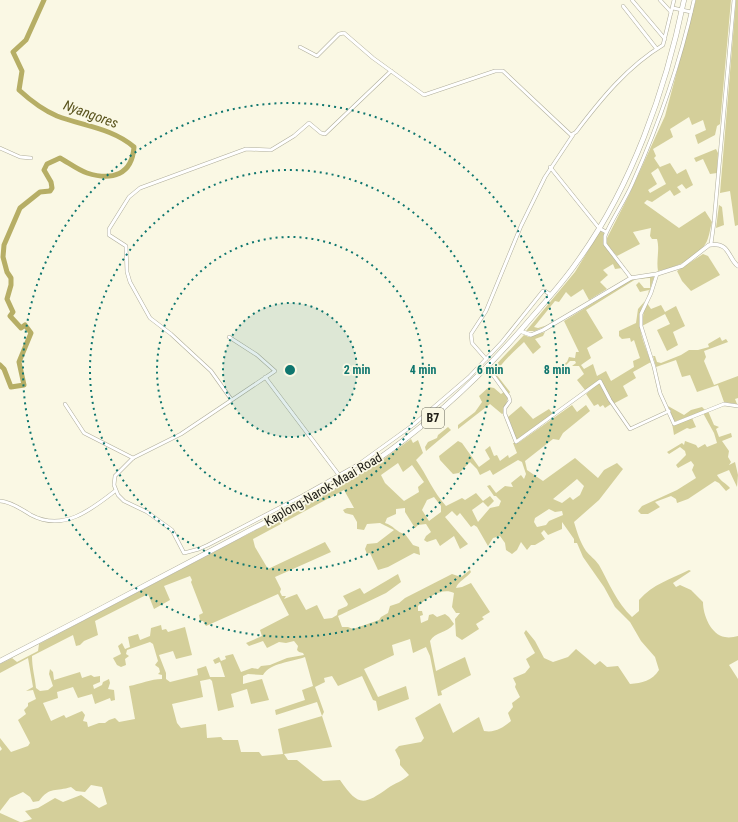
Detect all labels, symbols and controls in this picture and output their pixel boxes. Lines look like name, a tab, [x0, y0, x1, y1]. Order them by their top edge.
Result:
water label: Nyangores	[61, 97, 121, 131]
centre of rings	[283, 363, 297, 377]
text: 2 min	[344, 363, 370, 377]
text: 4 min	[410, 363, 436, 377]
text: 6 min	[477, 363, 503, 377]
text: 8 min	[544, 363, 570, 377]
road number: B7	[422, 408, 444, 428]
street label: Kaplong-Narok-Maai Road	[262, 450, 385, 529]

